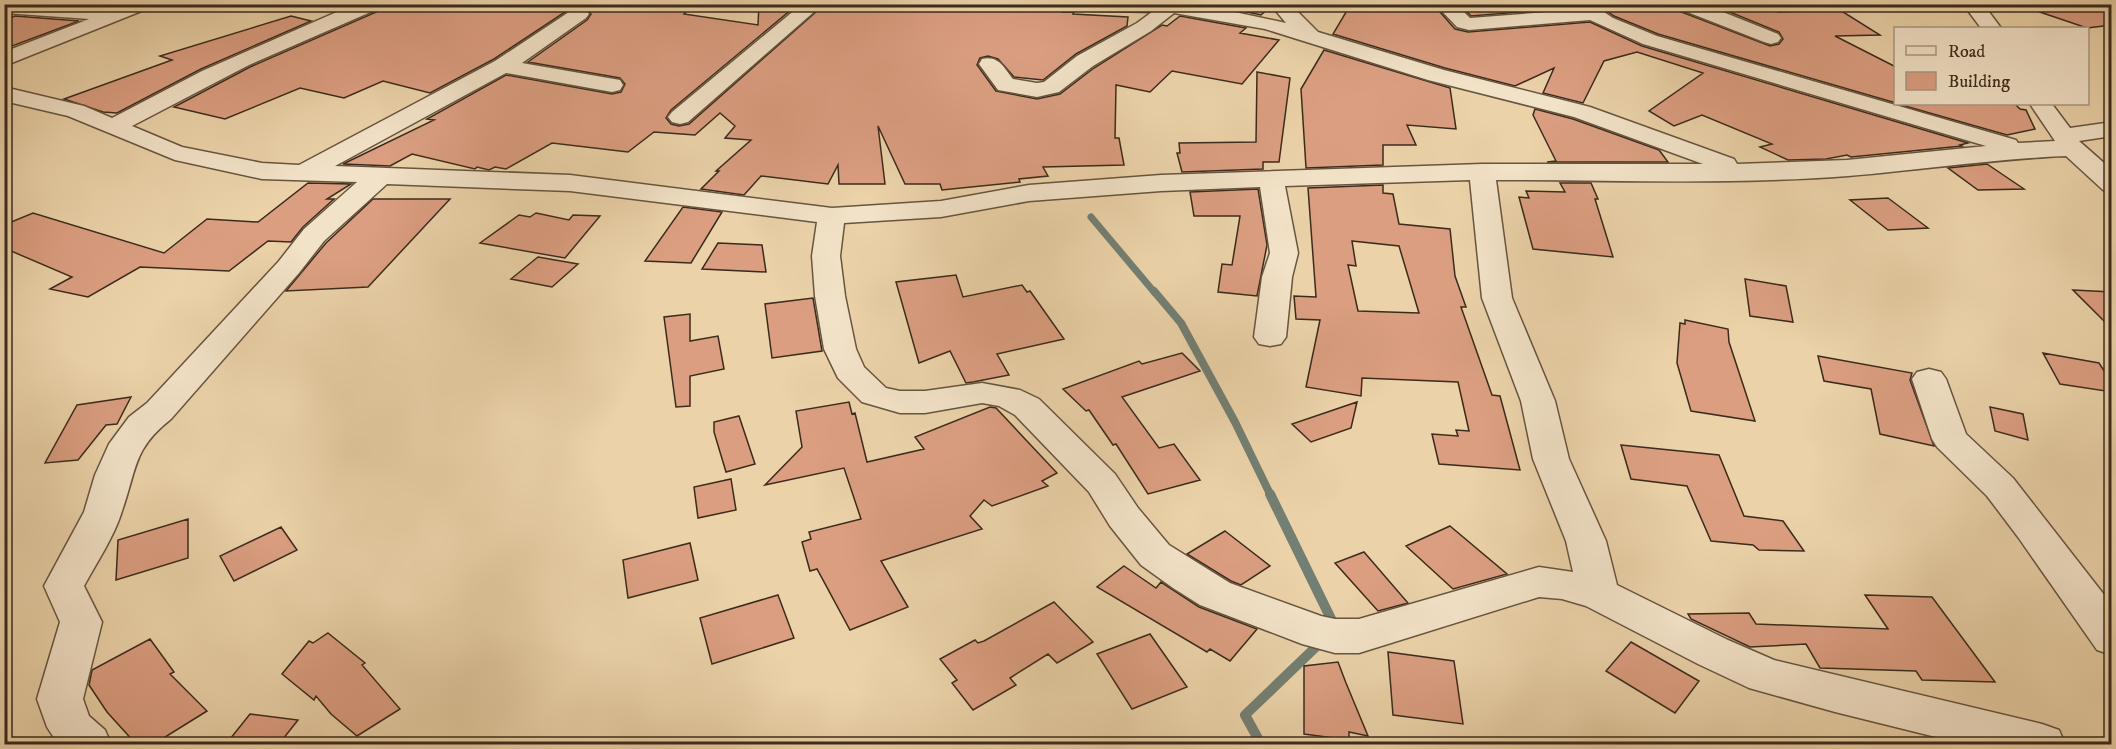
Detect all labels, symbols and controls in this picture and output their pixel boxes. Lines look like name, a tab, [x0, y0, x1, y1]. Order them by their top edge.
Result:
legend	[1894, 27, 2089, 105]
text: Road	[1948, 41, 1985, 63]
text: Building	[1948, 71, 2010, 93]

